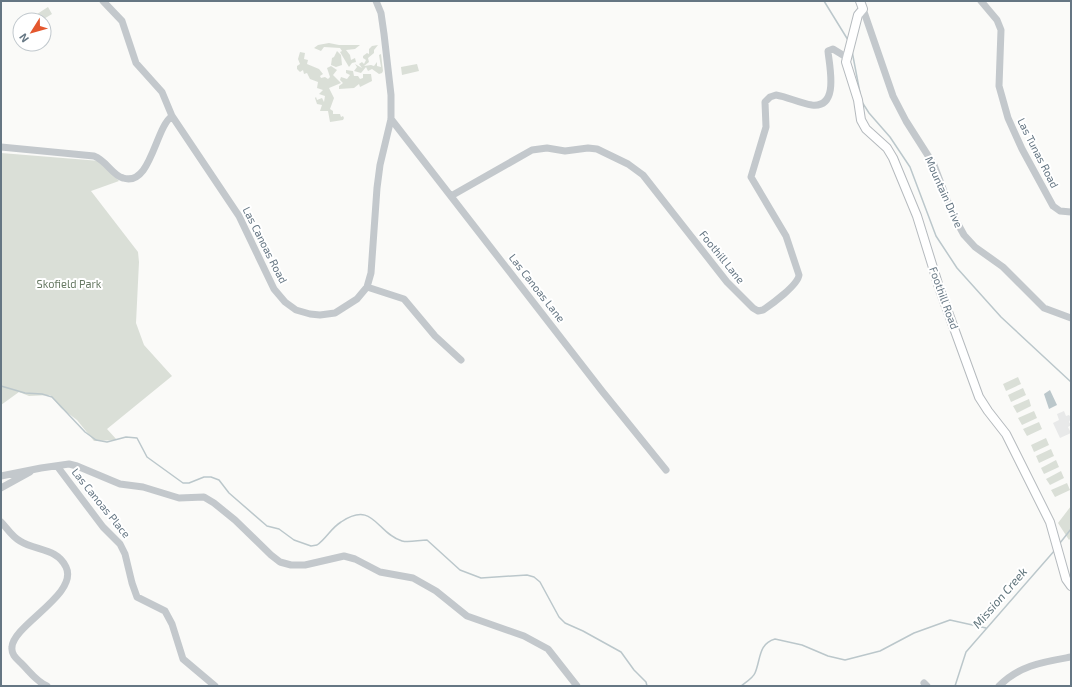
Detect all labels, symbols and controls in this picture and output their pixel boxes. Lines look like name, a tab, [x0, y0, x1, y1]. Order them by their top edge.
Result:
north arrow	[12, 12, 52, 52]
text: N	[16, 31, 31, 45]
street label: Las Tunas Road	[1015, 116, 1062, 190]
street label: Mountain Drive	[923, 154, 966, 229]
street label: Las Canoas Road	[241, 204, 290, 285]
street label: Foothill Lane	[697, 228, 748, 286]
street label: Las Canoas Lane	[507, 251, 568, 324]
street label: Foothill Road	[927, 265, 962, 331]
park label: Skofield Park	[37, 277, 102, 290]
street label: Las Canoas Place	[69, 465, 133, 540]
water label: Mission Creek	[969, 564, 1029, 630]

